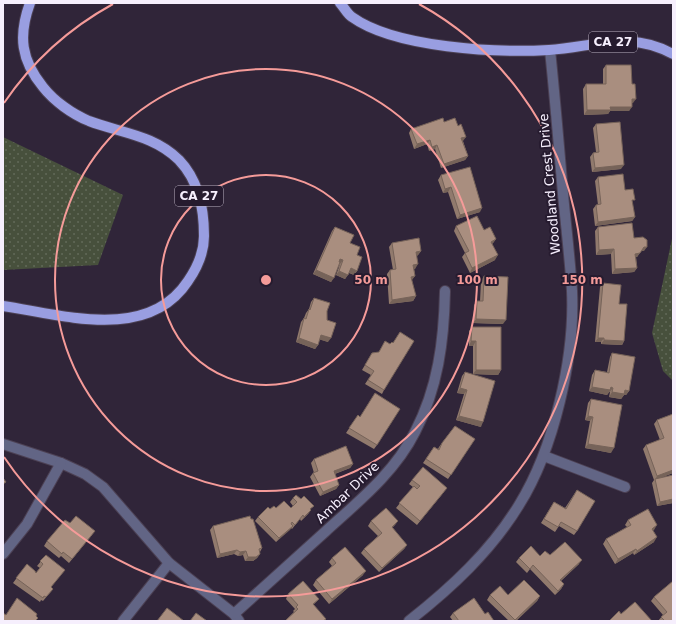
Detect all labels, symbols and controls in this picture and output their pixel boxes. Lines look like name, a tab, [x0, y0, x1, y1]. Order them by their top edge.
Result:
road number: CA 27	[589, 32, 637, 52]
street label: Woodland Crest Drive	[536, 113, 563, 255]
road number: CA 27	[175, 186, 223, 206]
centre of rings	[259, 273, 273, 287]
text: 50 m	[354, 273, 388, 287]
text: 100 m	[456, 273, 498, 287]
text: 150 m	[561, 273, 603, 287]
street label: Ambar Drive	[313, 459, 382, 526]

